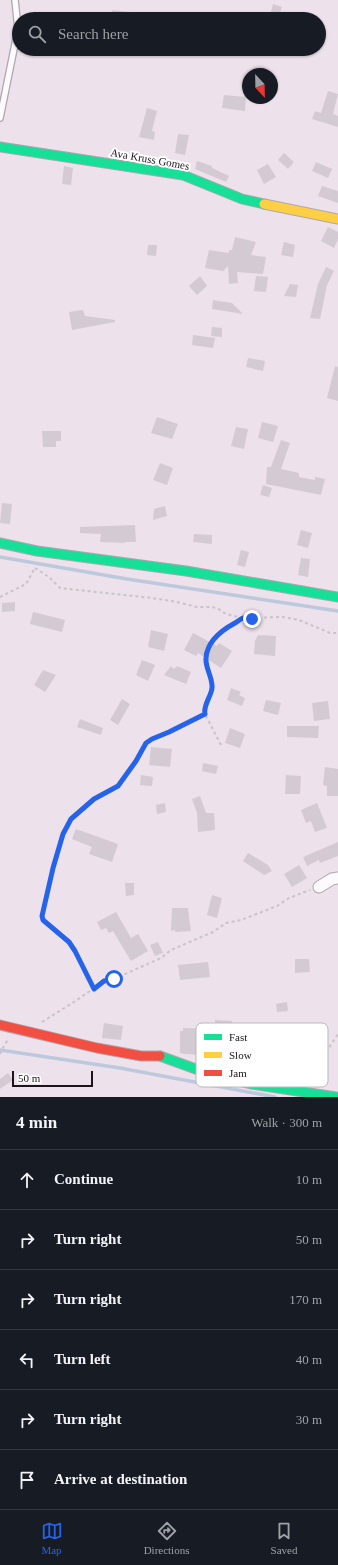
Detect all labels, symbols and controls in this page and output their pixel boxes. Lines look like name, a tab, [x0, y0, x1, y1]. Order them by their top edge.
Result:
search box	[12, 12, 326, 56]
icon: search	[26, 23, 48, 45]
text: Search here	[58, 26, 128, 42]
north arrow	[242, 68, 278, 104]
street label: Ava Kruss Gomes	[110, 146, 190, 172]
route end	[243, 610, 261, 628]
route start	[105, 970, 123, 988]
legend	[196, 1023, 328, 1087]
text: Fast	[229, 1031, 247, 1043]
text: Slow	[229, 1049, 252, 1061]
text: Jam	[229, 1067, 247, 1079]
scale bar	[12, 1069, 93, 1088]
text: 50 m	[18, 1072, 40, 1084]
text: 4 min	[16, 1113, 57, 1132]
text: Walk · 300 m	[251, 1115, 322, 1130]
icon: ahead	[16, 1169, 38, 1191]
text: Continue	[54, 1171, 113, 1187]
text: 10 m	[296, 1172, 322, 1187]
icon: right	[16, 1229, 38, 1251]
text: Turn right	[54, 1231, 121, 1247]
text: 50 m	[296, 1232, 322, 1247]
icon: right	[16, 1289, 38, 1311]
text: Turn right	[54, 1291, 121, 1307]
text: 170 m	[289, 1292, 322, 1307]
icon: left	[16, 1349, 38, 1371]
text: Turn left	[54, 1351, 111, 1367]
text: 40 m	[296, 1352, 322, 1367]
icon: right	[16, 1409, 38, 1431]
text: Turn right	[54, 1411, 121, 1427]
text: 30 m	[296, 1412, 322, 1427]
icon: arrive	[16, 1469, 38, 1491]
text: Arrive at destination	[54, 1471, 187, 1487]
tab: Map	[41, 1520, 63, 1556]
tab: Directions	[144, 1520, 189, 1556]
tab: Saved	[271, 1520, 297, 1556]

